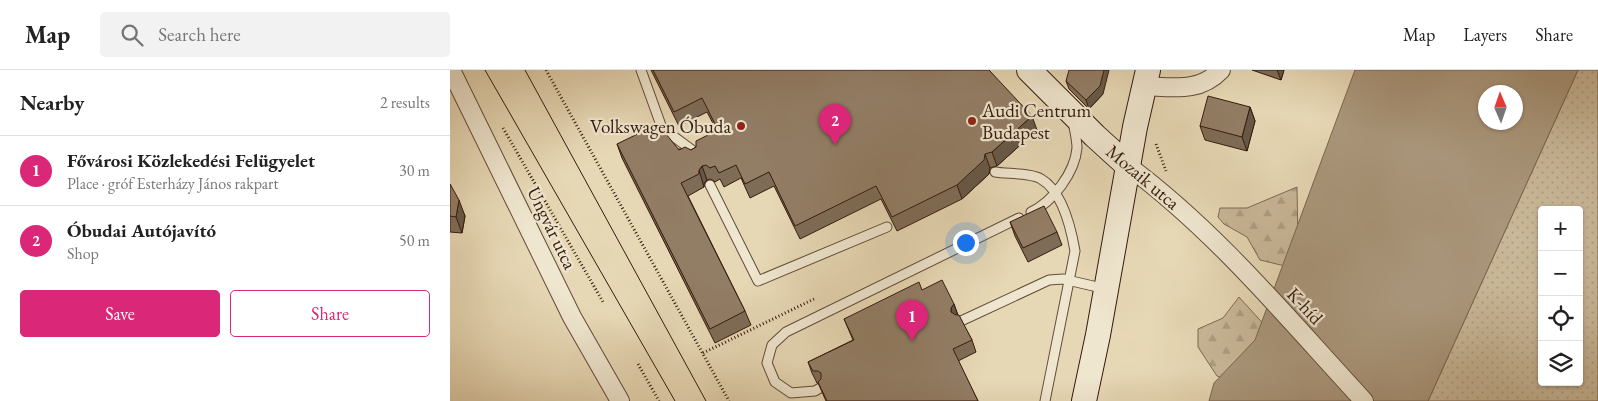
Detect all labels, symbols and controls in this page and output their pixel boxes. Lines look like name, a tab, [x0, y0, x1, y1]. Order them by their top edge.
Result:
search box	[100, 12, 450, 57]
text: Map	[25, 19, 70, 50]
icon: search	[118, 21, 146, 49]
text: Search here	[158, 22, 241, 47]
text: Map	[1403, 23, 1435, 46]
text: Layers	[1463, 23, 1507, 46]
text: Share	[1535, 23, 1573, 46]
north arrow	[1478, 85, 1523, 130]
text: Nearby	[20, 89, 84, 116]
text: 2 results	[380, 92, 430, 113]
place label: Audi Centrum Budapest	[981, 98, 1091, 145]
pin: 2	[819, 104, 851, 145]
place label: Volkswagen Óbuda	[590, 114, 731, 139]
marker: Audi Centrum Budapest	[966, 115, 978, 127]
marker: Volkswagen Óbuda	[735, 120, 747, 132]
street label: Mozaik utca	[1101, 139, 1185, 215]
text: Fővárosi Közlekedési Felügyelet	[67, 148, 315, 173]
text: 1	[32, 160, 40, 181]
text: 30 m	[399, 160, 430, 181]
text: Place · gróf Esterházy János rakpart	[67, 173, 278, 194]
street label: Ungvár utca	[521, 182, 583, 274]
map controls	[1538, 206, 1583, 386]
button: +	[1538, 206, 1583, 251]
text: Óbudai Autójavító	[67, 218, 216, 243]
text: 2	[32, 230, 40, 251]
text: 50 m	[399, 230, 430, 251]
your location	[953, 230, 979, 256]
text: Shop	[67, 243, 99, 264]
button: −	[1538, 251, 1583, 296]
street label: K-híd	[1281, 282, 1329, 330]
button: Save	[20, 290, 220, 337]
button: Share	[230, 290, 430, 337]
button: locate	[1538, 296, 1583, 341]
pin: 1	[896, 300, 928, 341]
button: layers	[1538, 341, 1583, 386]

